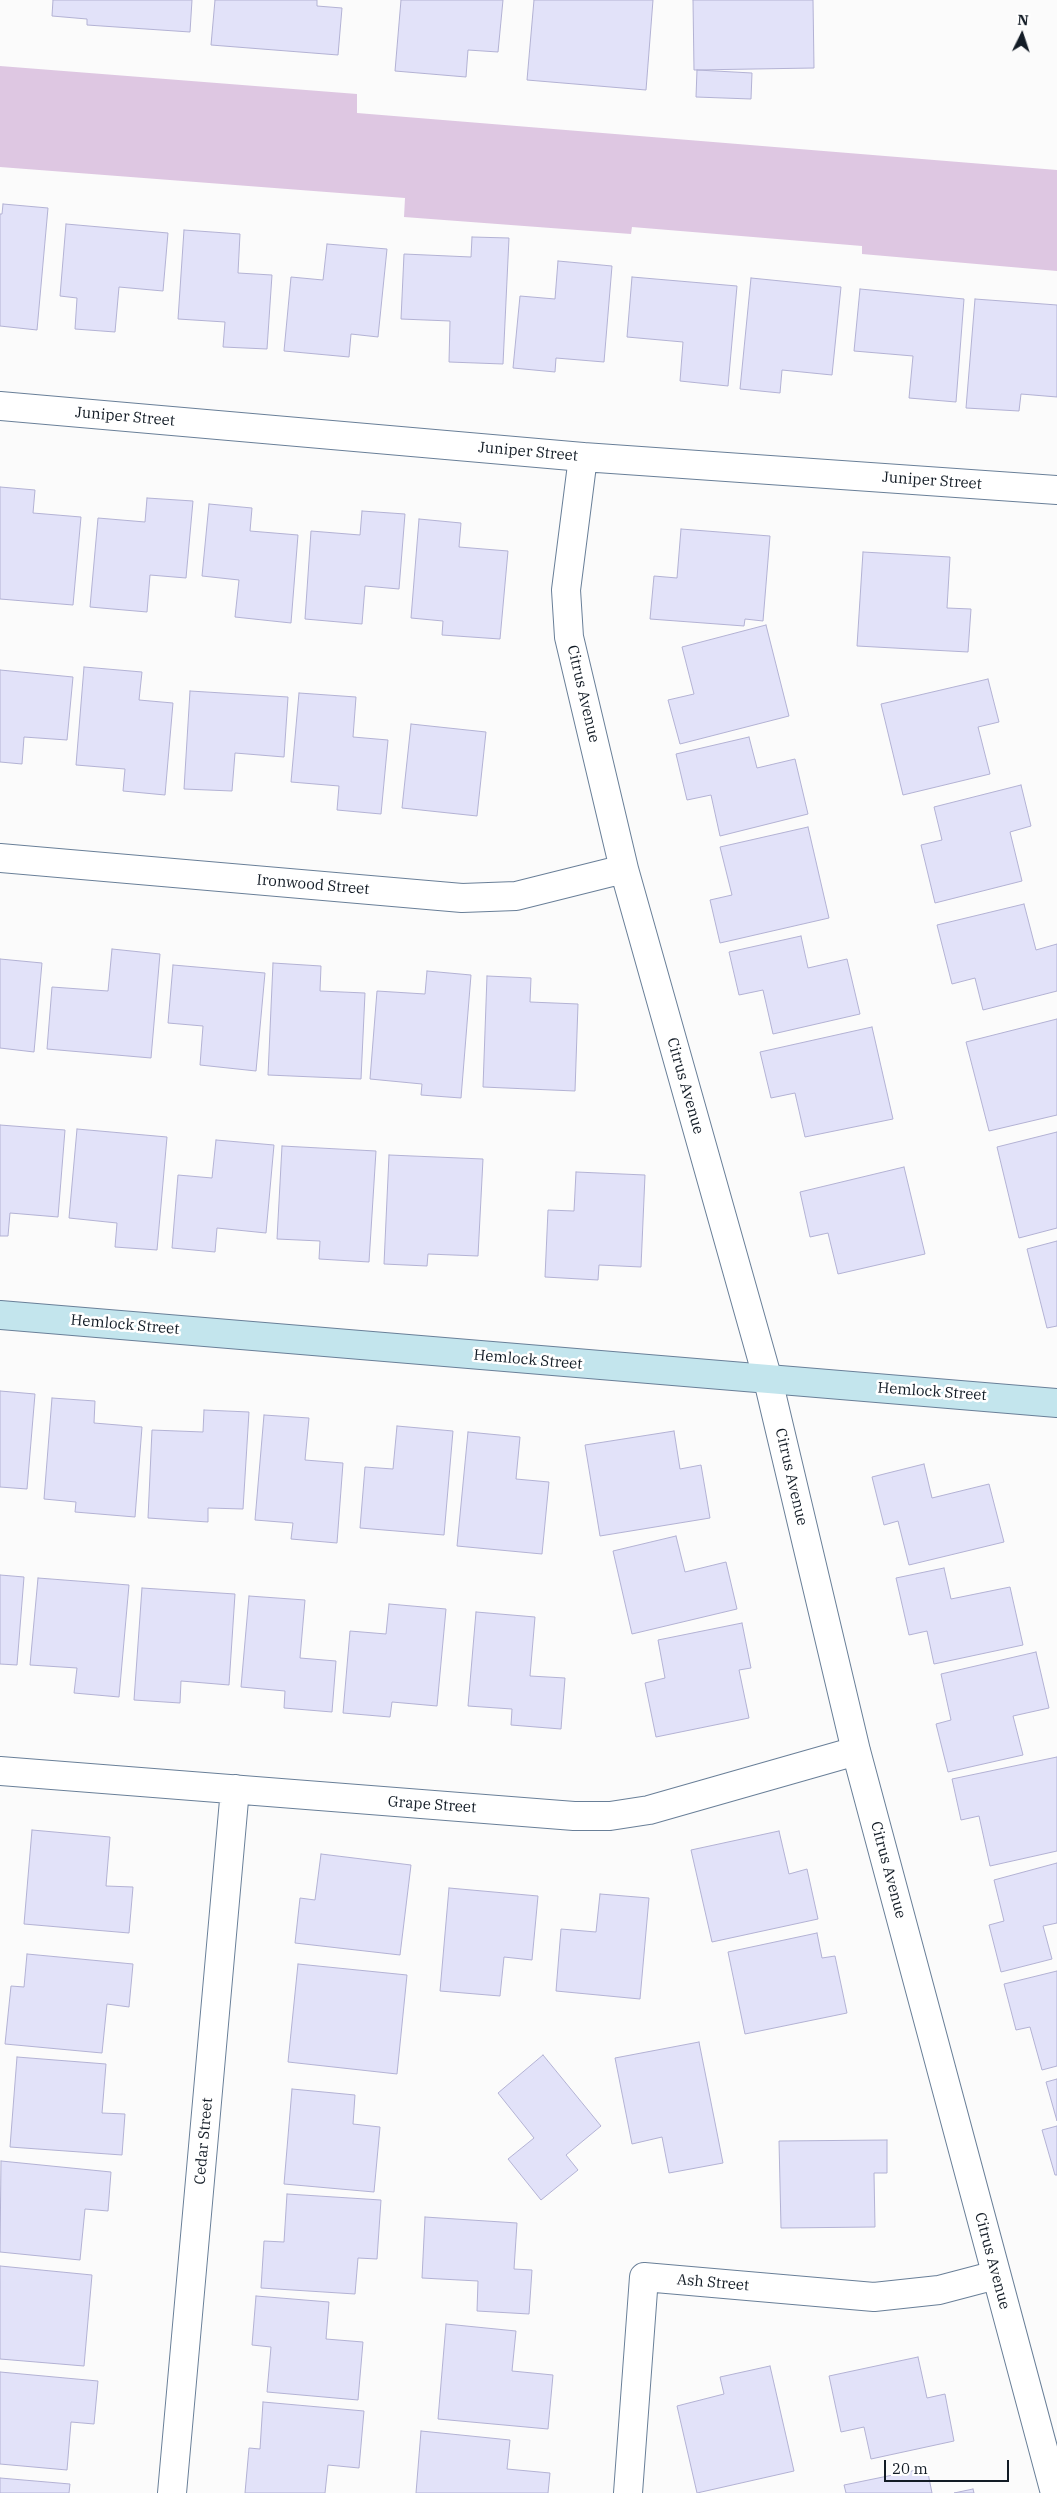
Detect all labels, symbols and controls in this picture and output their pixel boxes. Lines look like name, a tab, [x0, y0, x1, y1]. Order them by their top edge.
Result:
north arrow	[997, 10, 1047, 60]
text: N	[1017, 11, 1029, 29]
street label: Juniper Street	[74, 404, 176, 430]
street label: Juniper Street	[477, 439, 579, 465]
street label: Juniper Street	[881, 469, 983, 493]
street label: Citrus Avenue	[563, 643, 603, 745]
street label: Ironwood Street	[256, 871, 370, 899]
street label: Citrus Avenue	[663, 1036, 707, 1136]
street label: Hemlock Street	[70, 1311, 180, 1339]
street label: Hemlock Street	[473, 1346, 583, 1374]
street label: Hemlock Street	[877, 1379, 987, 1405]
street label: Citrus Avenue	[771, 1426, 811, 1528]
street label: Grape Street	[387, 1793, 477, 1817]
street label: Citrus Avenue	[866, 1820, 910, 1920]
street label: Cedar Street	[191, 2097, 217, 2185]
street label: Citrus Avenue	[970, 2211, 1014, 2311]
street label: Ash Street	[676, 2271, 750, 2295]
scale bar	[887, 2450, 1012, 2482]
text: 20 m	[892, 2459, 928, 2478]

